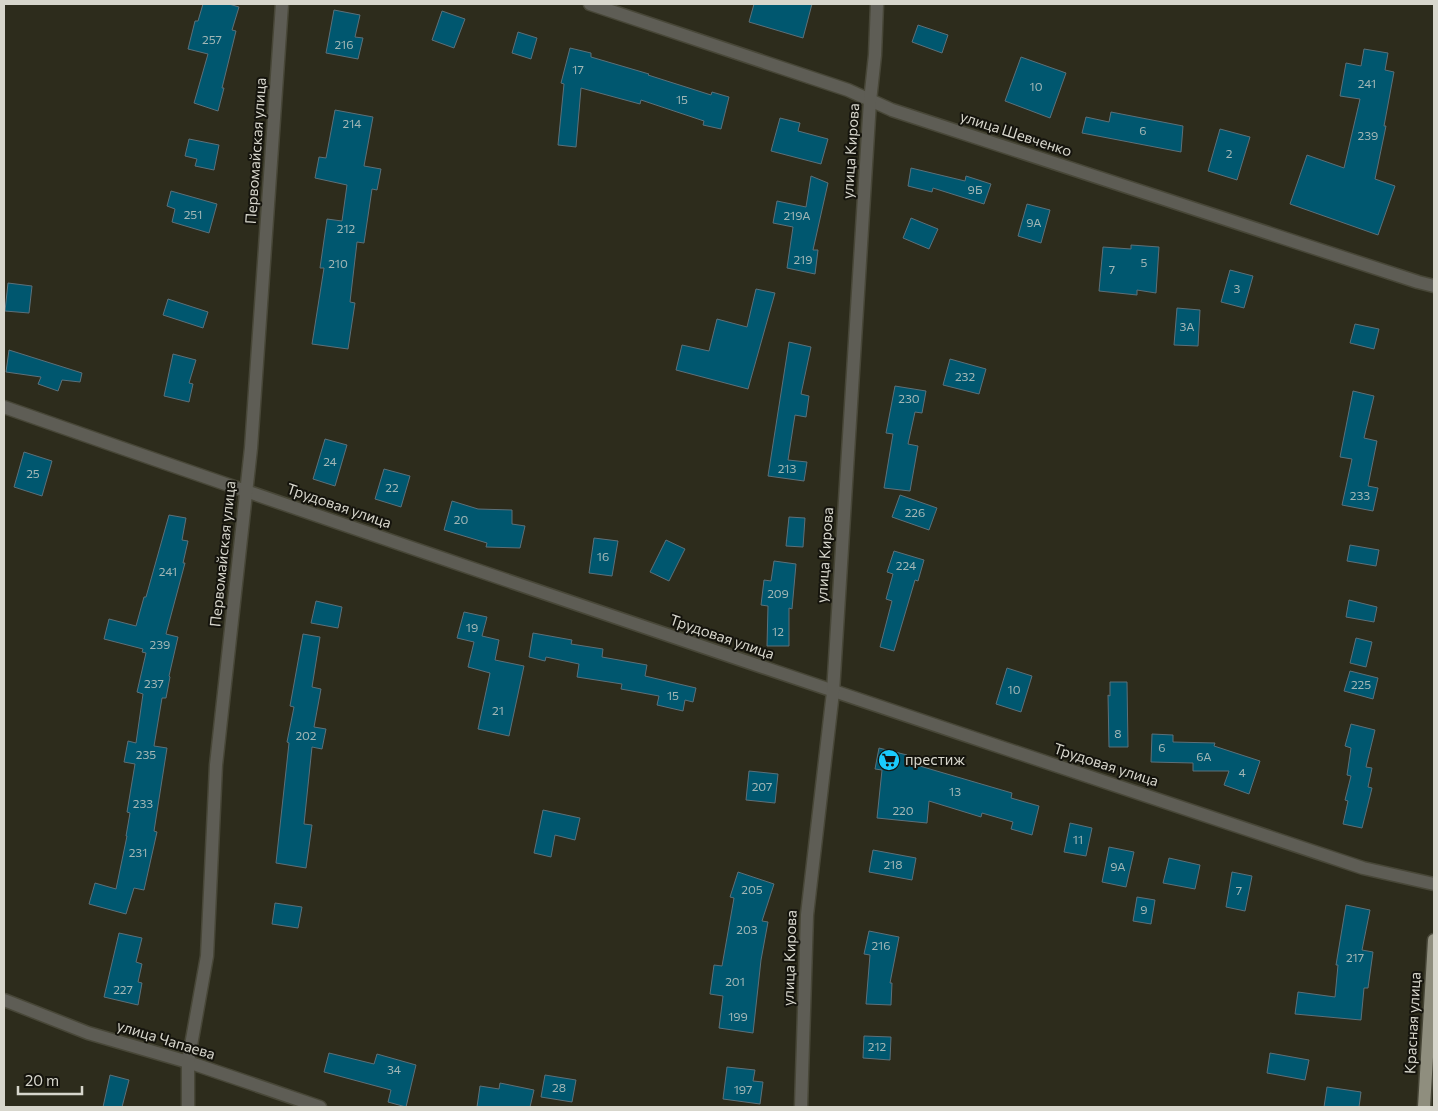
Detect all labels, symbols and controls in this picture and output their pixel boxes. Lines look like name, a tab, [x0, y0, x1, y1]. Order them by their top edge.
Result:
house number: 257	[202, 32, 222, 46]
house number: 216	[334, 37, 354, 51]
house number: 17	[572, 62, 584, 76]
house number: 241	[1358, 76, 1376, 90]
street label: Первомайская улица	[241, 77, 269, 225]
house number: 10	[1030, 79, 1043, 93]
house number: 15	[676, 92, 688, 106]
street label: улица Кирова	[838, 102, 862, 199]
street label: улица Шевченко	[958, 106, 1075, 160]
house number: 214	[343, 116, 361, 130]
house number: 6	[1139, 123, 1147, 137]
house number: 239	[1358, 128, 1378, 142]
house number: 2	[1226, 146, 1233, 160]
house number: 9Б	[968, 182, 983, 196]
house number: 251	[184, 207, 202, 221]
house number: 219А	[783, 208, 811, 222]
house number: 9А	[1026, 215, 1042, 229]
house number: 212	[337, 221, 356, 235]
house number: 219	[793, 252, 813, 266]
house number: 5	[1141, 255, 1148, 269]
house number: 210	[328, 256, 348, 270]
house number: 7	[1109, 262, 1115, 276]
house number: 3	[1234, 281, 1241, 295]
house number: 3А	[1180, 319, 1194, 333]
house number: 232	[955, 369, 975, 383]
house number: 230	[898, 391, 920, 405]
house number: 24	[323, 454, 337, 468]
house number: 213	[778, 461, 796, 475]
house number: 25	[26, 466, 40, 480]
street label: Трудовая улица	[285, 479, 394, 531]
street label: Первомайская улица	[205, 480, 239, 628]
house number: 22	[385, 480, 399, 494]
house number: 233	[1350, 488, 1370, 502]
house number: 226	[905, 505, 925, 519]
street label: улица Кирова	[812, 506, 836, 603]
house number: 20	[454, 512, 468, 526]
house number: 16	[597, 549, 609, 563]
house number: 224	[896, 558, 916, 572]
house number: 241	[159, 564, 177, 578]
house number: 209	[767, 586, 789, 600]
street label: Трудовая улица	[668, 610, 777, 662]
house number: 19	[466, 620, 478, 634]
house number: 12	[772, 624, 784, 638]
house number: 239	[150, 637, 170, 651]
house number: 237	[144, 676, 164, 690]
house number: 225	[1351, 677, 1371, 691]
house number: 10	[1008, 682, 1021, 696]
house number: 15	[667, 688, 679, 702]
house number: 21	[492, 703, 504, 717]
house number: 8	[1114, 726, 1122, 740]
house number: 202	[295, 728, 317, 742]
street label: Трудовая улица	[1051, 739, 1161, 790]
house number: 6	[1158, 740, 1166, 754]
house number: 235	[136, 747, 156, 761]
supermarket icon: престиж	[877, 748, 901, 772]
house number: 6А	[1196, 749, 1212, 763]
place label: престиж	[905, 750, 965, 768]
house number: 4	[1238, 765, 1246, 779]
house number: 207	[752, 779, 772, 793]
house number: 13	[949, 784, 961, 798]
house number: 233	[133, 796, 153, 810]
house number: 220	[892, 803, 914, 817]
house number: 11	[1073, 832, 1083, 846]
house number: 231	[129, 845, 147, 859]
house number: 218	[883, 857, 903, 871]
house number: 9А	[1110, 859, 1126, 873]
house number: 205	[741, 882, 763, 896]
house number: 7	[1236, 883, 1242, 897]
house number: 9	[1140, 902, 1148, 916]
street label: улица Кирова	[778, 910, 800, 1006]
house number: 203	[736, 922, 758, 936]
house number: 216	[871, 938, 891, 952]
house number: 217	[1346, 950, 1364, 964]
street label: Красная улица	[1400, 971, 1424, 1074]
house number: 201	[725, 974, 745, 988]
house number: 227	[113, 982, 133, 996]
house number: 199	[728, 1009, 748, 1023]
street label: улица Чапаева	[115, 1016, 218, 1063]
house number: 212	[868, 1039, 887, 1053]
house number: 34	[387, 1062, 401, 1076]
scale bar	[18, 1064, 81, 1096]
text: 20 m	[25, 1071, 59, 1089]
house number: 28	[552, 1080, 566, 1094]
house number: 197	[734, 1082, 752, 1096]

